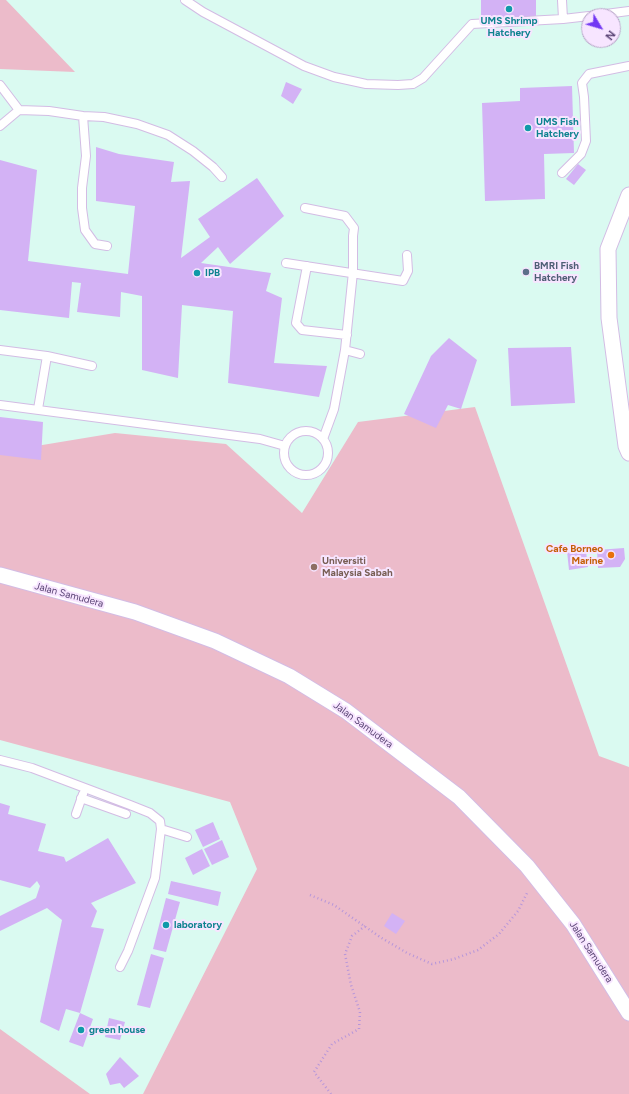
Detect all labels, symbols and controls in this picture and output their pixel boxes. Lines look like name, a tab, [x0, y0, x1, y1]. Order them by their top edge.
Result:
marker: UMS Shrimp Hatchery	[504, 4, 514, 14]
north arrow	[581, 8, 621, 48]
place label: UMS Shrimp Hatchery	[481, 15, 537, 38]
text: N	[602, 28, 618, 42]
place label: UMS Fish Hatchery	[536, 116, 579, 140]
marker: UMS Fish Hatchery	[523, 123, 533, 133]
place label: BMRI Fish Hatchery	[534, 260, 579, 284]
place label: IPB	[205, 267, 220, 279]
marker: BMRI Fish Hatchery	[521, 267, 531, 277]
marker: IPB	[192, 268, 202, 278]
place label: Cafe Borneo Marine	[546, 543, 603, 566]
marker: Cafe Borneo Marine	[606, 550, 616, 560]
place label: Universiti Malaysia Sabah	[322, 555, 393, 578]
marker: Universiti Malaysia Sabah	[309, 562, 319, 572]
street label: Jalan Samudera	[33, 580, 105, 610]
street label: Jalan Samudera	[331, 699, 395, 751]
place label: laboratory	[174, 919, 222, 931]
street label: Jalan Samudera	[567, 919, 615, 985]
marker: laboratory	[161, 920, 171, 930]
place label: green house	[89, 1024, 145, 1036]
marker: green house	[76, 1025, 86, 1035]

